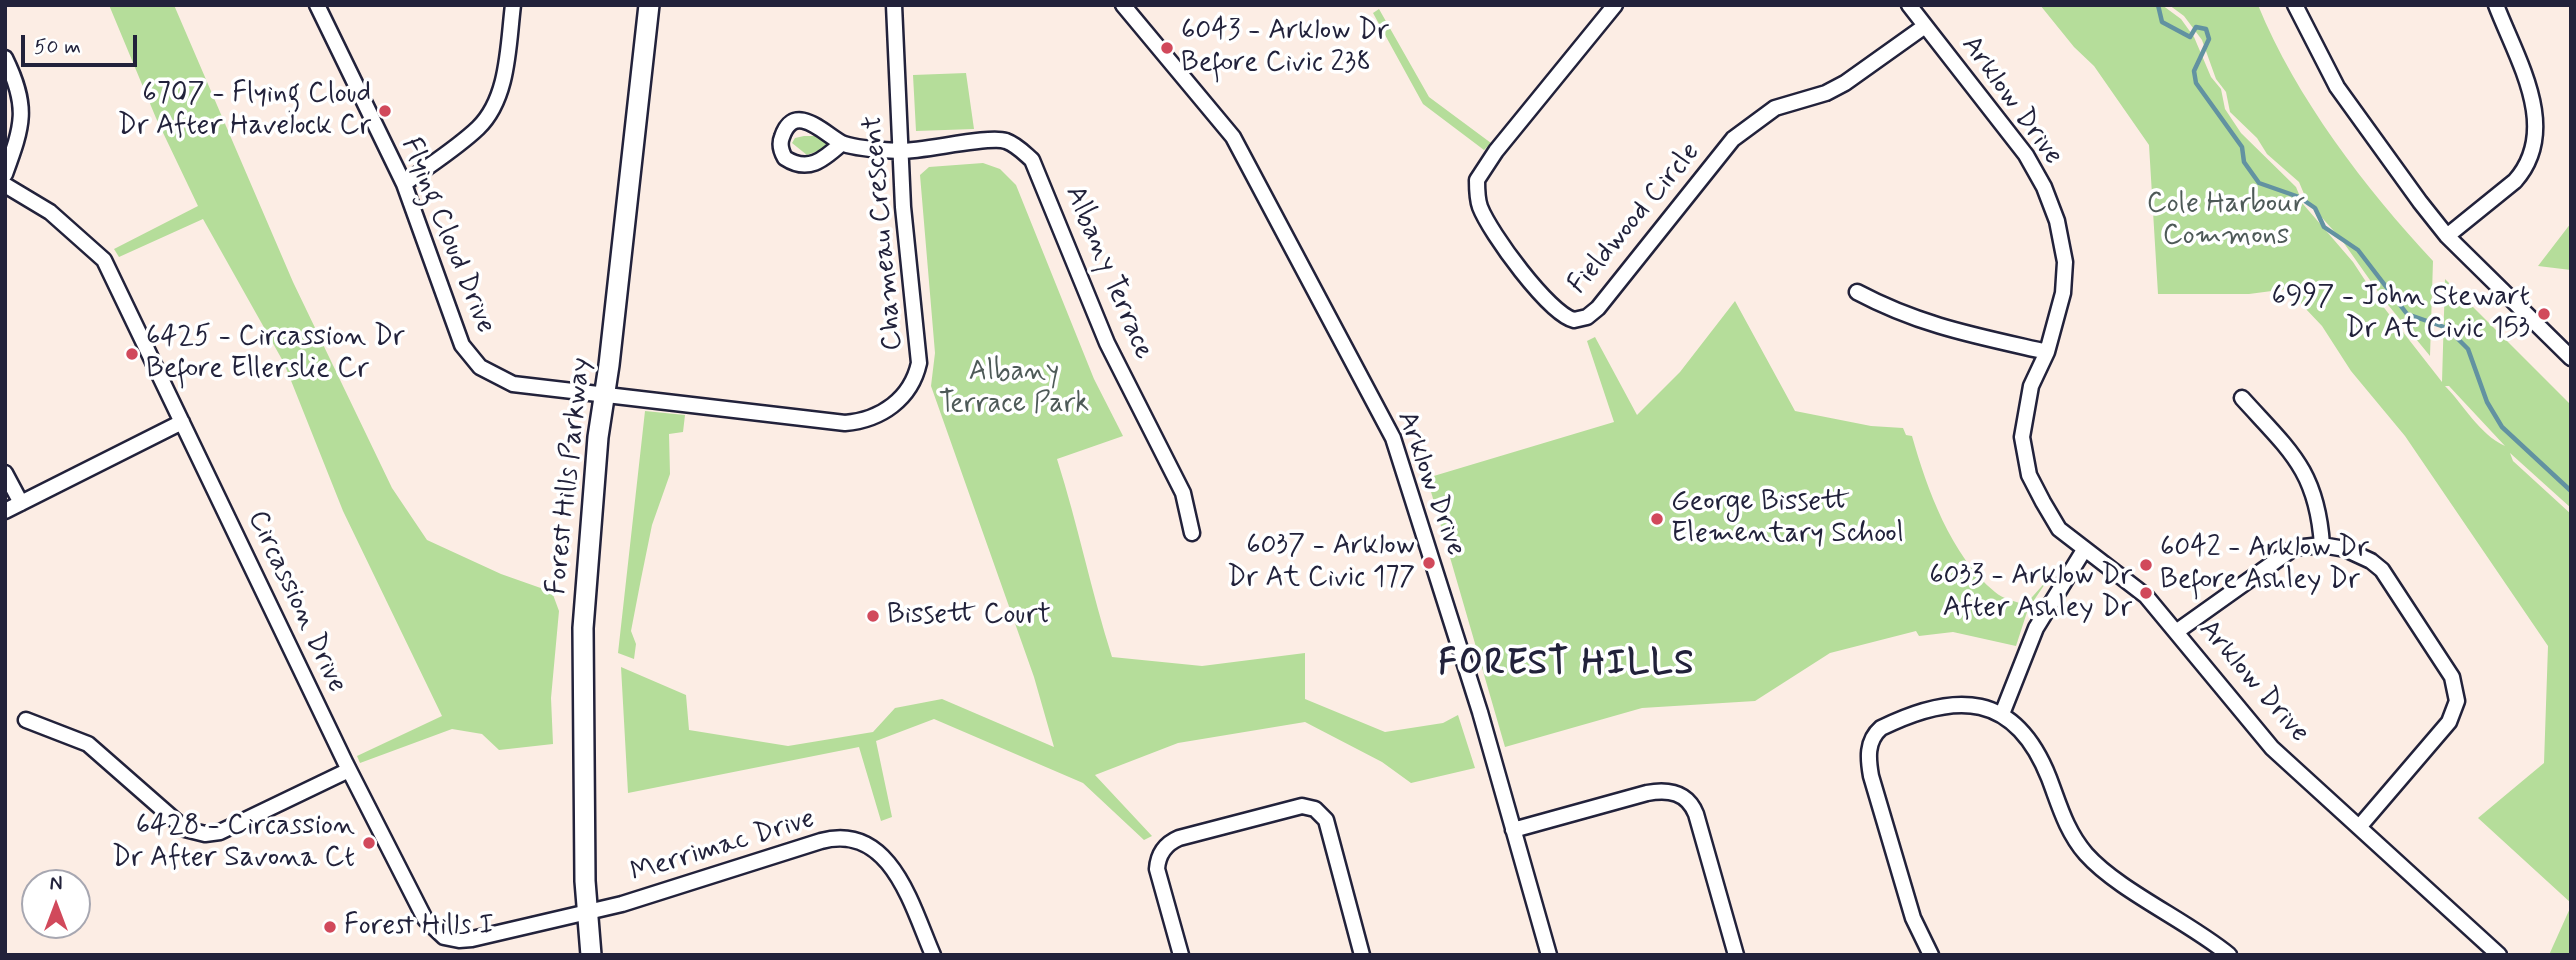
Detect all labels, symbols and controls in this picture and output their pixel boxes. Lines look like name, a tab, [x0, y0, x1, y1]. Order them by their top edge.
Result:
place label: 6043 - Arklow Dr Before Civic 238	[1181, 15, 1389, 81]
scale bar	[24, 21, 140, 65]
street label: Arklow Drive	[1953, 30, 2069, 172]
text: 50 m	[34, 33, 81, 61]
marker: 6043 - Arklow Dr Before Civic 238	[1159, 40, 1175, 56]
place label: 6707 - Flying Cloud Dr After Havelock Cr	[118, 78, 371, 144]
marker: 6707 - Flying Cloud Dr After Havelock Cr	[377, 103, 393, 119]
street label: Chameau Crescent	[857, 114, 911, 352]
street label: Flying Cloud Drive	[392, 133, 502, 339]
street label: Fieldwood Circle	[1562, 136, 1708, 302]
street label: Albany Terrace	[1056, 181, 1160, 365]
park label: Cole Harbour Commons	[2147, 188, 2305, 254]
place label: 6997 - John Stewart Dr At Civic 153	[2271, 281, 2530, 347]
marker: 6997 - John Stewart Dr At Civic 153	[2536, 306, 2552, 322]
place label: 6425 - Circassion Dr Before Ellerslie Cr	[146, 321, 405, 387]
marker: 6425 - Circassion Dr Before Ellerslie Cr	[124, 346, 140, 362]
street label: Forest Hills Parkway	[541, 356, 599, 596]
park label: Albany Terrace Park	[939, 356, 1089, 422]
street label: Arklow Drive	[1388, 407, 1472, 561]
place label: George Bissett Elementary School	[1671, 486, 1904, 552]
street label: Circassion Drive	[239, 506, 353, 698]
marker: George Bissett Elementary School	[1649, 511, 1665, 527]
place label: 6037 - Arklow Dr At Civic 177	[1227, 530, 1415, 596]
place label: 6042 - Arklow Dr Before Ashley Dr	[2160, 532, 2369, 598]
marker: 6037 - Arklow Dr At Civic 177	[1421, 555, 1437, 571]
marker: 6042 - Arklow Dr Before Ashley Dr	[2138, 557, 2154, 573]
place label: 6033 - Arklow Dr After Ashley Dr	[1929, 560, 2132, 626]
marker: 6033 - Arklow Dr After Ashley Dr	[2138, 585, 2154, 601]
place label: Bissett Court	[887, 599, 1051, 633]
marker: Bissett Court	[865, 608, 881, 624]
street label: Arklow Drive	[2191, 614, 2315, 750]
district label: FOREST HILLS	[1439, 645, 1695, 687]
street label: Merrimac Drive	[627, 803, 819, 891]
place label: 6428 - Circassion Dr After Savona Ct	[112, 810, 355, 876]
marker: 6428 - Circassion Dr After Savona Ct	[361, 835, 377, 851]
north arrow	[21, 869, 91, 939]
text: N	[50, 872, 62, 897]
place label: Forest Hills I	[344, 910, 494, 944]
marker: Forest Hills I	[322, 919, 338, 935]

